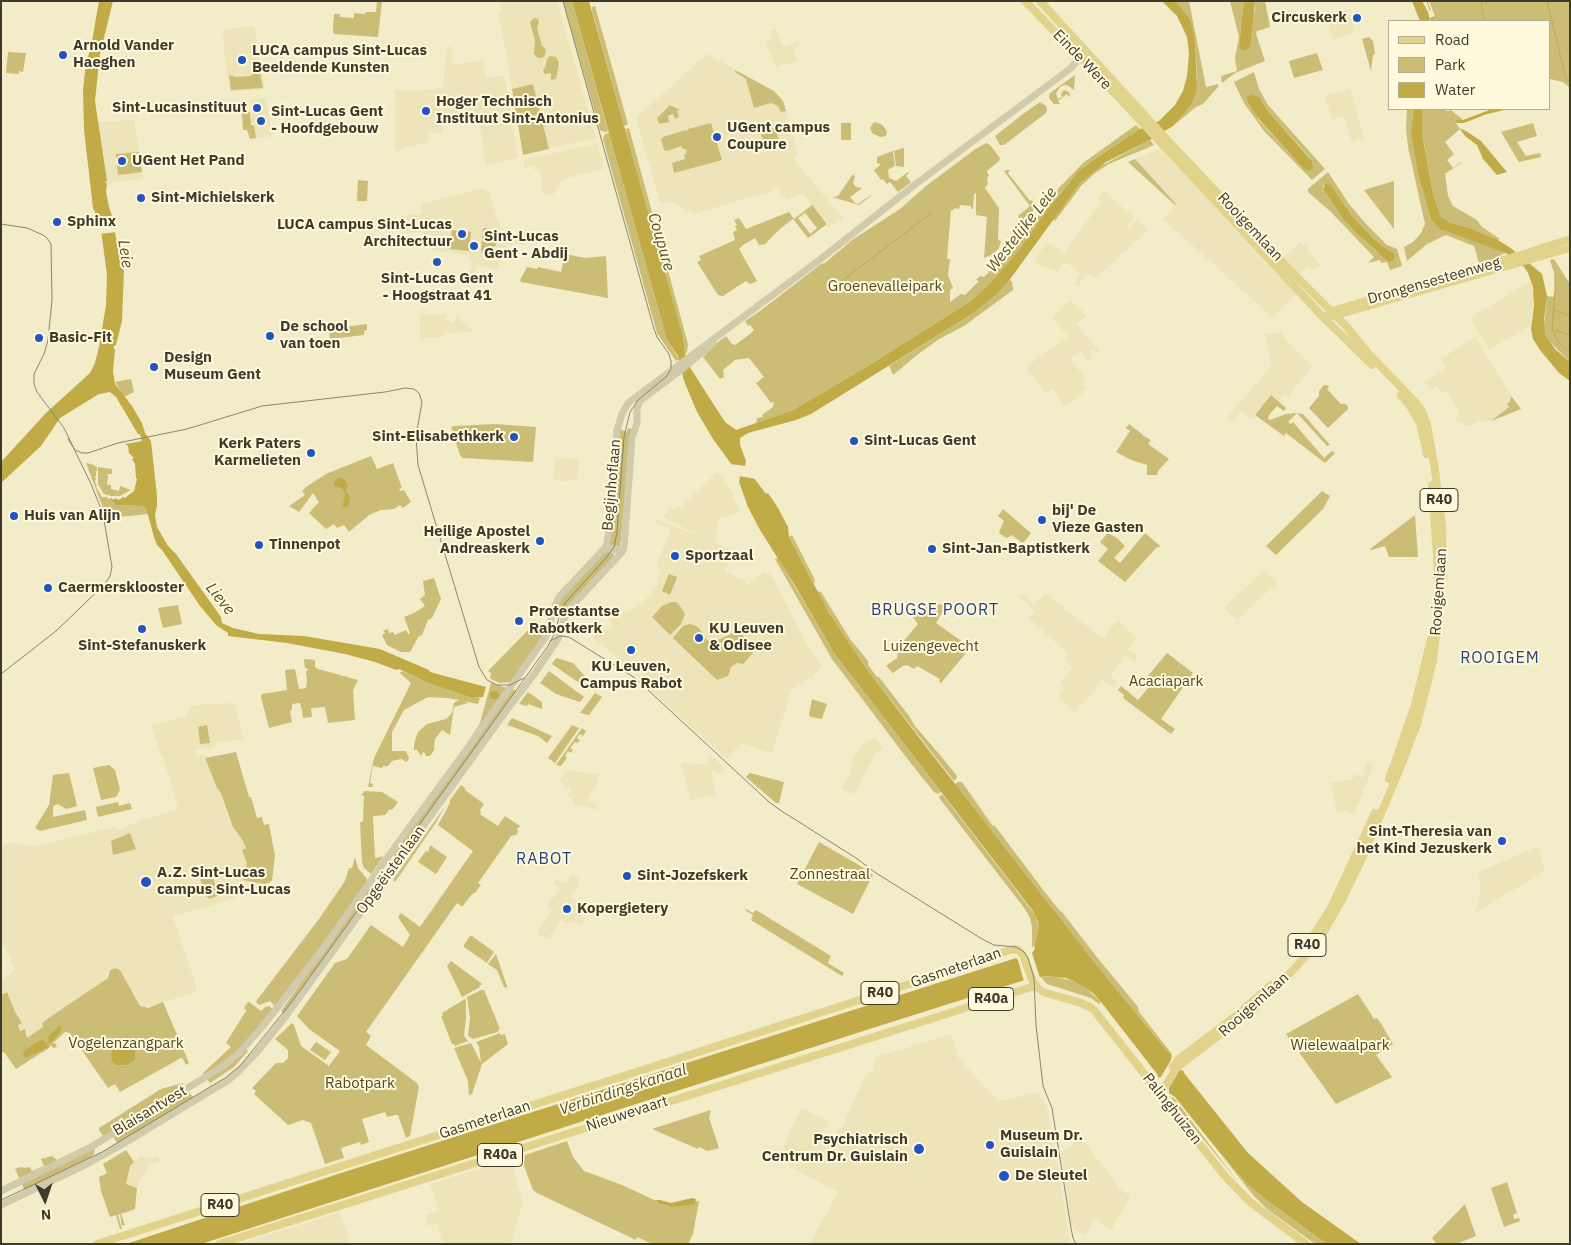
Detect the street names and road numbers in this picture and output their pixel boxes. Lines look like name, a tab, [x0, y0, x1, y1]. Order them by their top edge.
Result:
street label: Einde Were	[1049, 26, 1115, 94]
street label: Rooigemlaan	[1214, 189, 1286, 265]
street label: Drongensesteenweg	[1365, 253, 1503, 309]
street label: Begijnhoflaan	[599, 438, 625, 532]
road number: R40	[1420, 488, 1458, 512]
street label: Rooigemlaan	[1427, 548, 1451, 636]
street label: Opgeëistenlaan	[353, 822, 429, 918]
road number: R40	[1288, 934, 1326, 956]
street label: Gasmeterlaan	[908, 944, 1004, 992]
street label: Rooigemlaan	[1215, 969, 1293, 1041]
road number: R40	[861, 981, 899, 1004]
road number: R40a	[968, 988, 1014, 1011]
street label: Palinghuizen	[1139, 1070, 1205, 1148]
street label: Blaisantvest	[110, 1082, 190, 1140]
street label: Nieuwevaart	[584, 1092, 670, 1136]
street label: Gasmeterlaan	[437, 1097, 533, 1143]
road number: R40a	[478, 1144, 522, 1166]
road number: R40	[201, 1194, 239, 1216]

